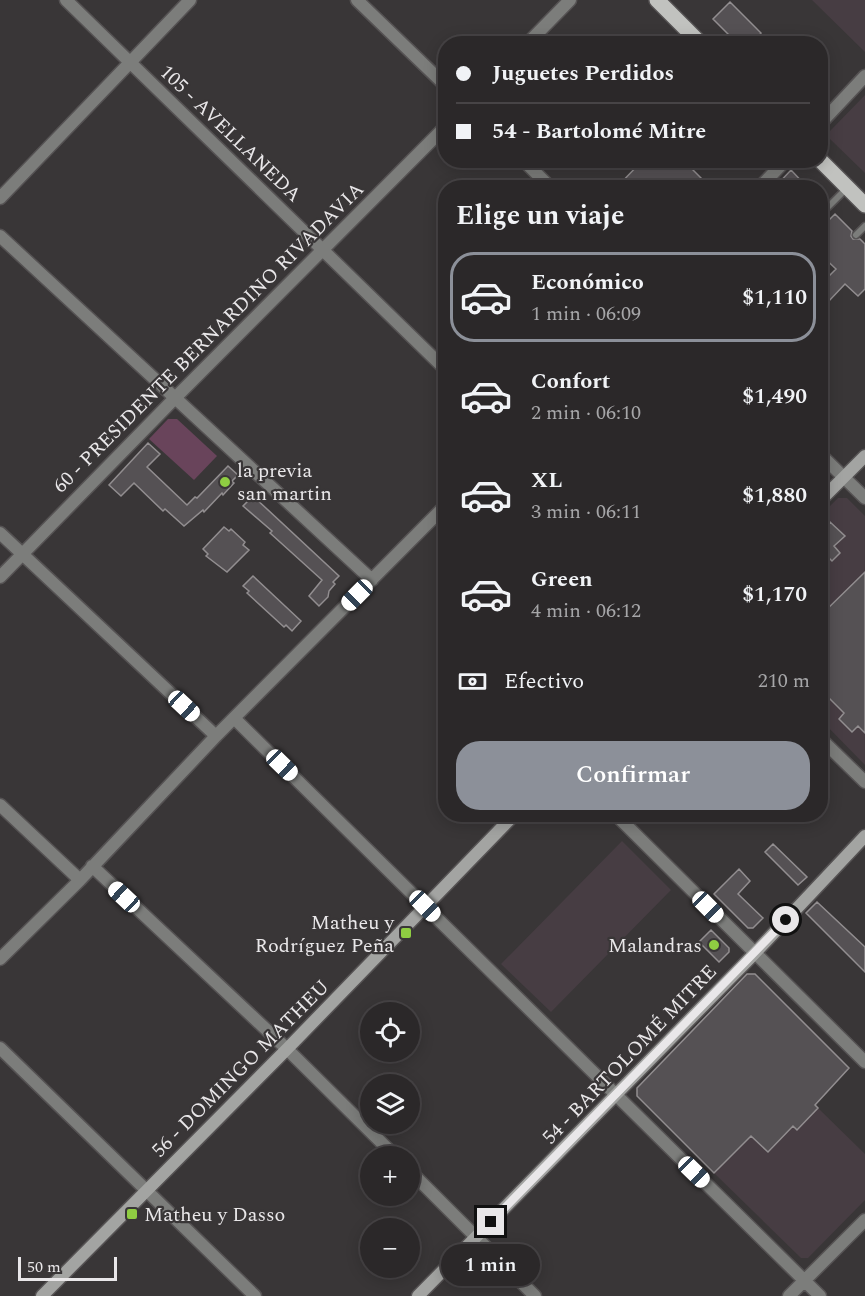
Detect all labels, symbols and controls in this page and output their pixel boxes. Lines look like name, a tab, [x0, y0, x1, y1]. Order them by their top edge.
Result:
text: Juguetes Perdidos	[492, 57, 674, 90]
street label: 105 - AVELLANEDA	[153, 58, 308, 210]
text: 54 - Bartolomé Mitre	[492, 115, 706, 148]
street label: 60 - PRESIDENTE BERNARDINO RIVADAVIA	[46, 175, 371, 500]
text: Elige un viaje	[456, 195, 624, 237]
text: Económico	[531, 266, 644, 299]
icon: car	[459, 270, 513, 324]
text: $1,110	[742, 281, 807, 314]
text: 1 min · 06:09	[531, 299, 641, 329]
text: Confort	[531, 365, 610, 398]
icon: car	[459, 369, 513, 423]
text: $1,490	[742, 380, 807, 413]
text: 2 min · 06:10	[531, 398, 641, 428]
place label: la previa san martin	[237, 456, 332, 509]
text: XL	[531, 464, 562, 497]
icon: car	[459, 468, 513, 522]
marker: la previa san martin	[218, 475, 232, 489]
text: $1,880	[742, 479, 807, 512]
text: 3 min · 06:11	[531, 497, 641, 527]
text: Green	[531, 563, 593, 596]
icon: car	[459, 567, 513, 621]
car	[338, 576, 376, 614]
text: $1,170	[742, 578, 807, 611]
text: 4 min · 06:12	[531, 596, 641, 626]
icon: cash	[456, 665, 489, 698]
text: Efectivo	[504, 665, 584, 698]
text: 210 m	[758, 666, 810, 696]
car	[165, 687, 203, 725]
button: Confirmar	[456, 741, 810, 810]
car	[263, 746, 301, 784]
car	[105, 878, 143, 916]
car	[406, 887, 444, 925]
car	[689, 888, 727, 926]
route start	[772, 906, 799, 933]
place label: Matheu y Rodríguez Peña	[255, 908, 395, 961]
marker: Matheu y Rodríguez Peña	[399, 926, 413, 940]
place label: Malandras	[608, 931, 702, 961]
marker: Malandras	[707, 938, 721, 952]
street label: 54 - BARTOLOMÉ MITRE	[535, 958, 724, 1152]
street label: 56 - DOMINGO MATHEU	[145, 973, 337, 1165]
map controls	[360, 1002, 420, 1278]
button: locate	[360, 1002, 420, 1062]
button: layers	[360, 1074, 420, 1134]
button: +	[360, 1146, 420, 1206]
car	[675, 1153, 713, 1191]
place label: Matheu y Dasso	[144, 1200, 285, 1230]
marker: Matheu y Dasso	[125, 1207, 139, 1221]
route end	[477, 1208, 504, 1235]
button: −	[360, 1218, 420, 1278]
callout: 1 min	[442, 1243, 540, 1285]
text: 1 min	[465, 1250, 516, 1280]
scale bar	[18, 1254, 117, 1282]
text: 50 m	[27, 1255, 61, 1279]

